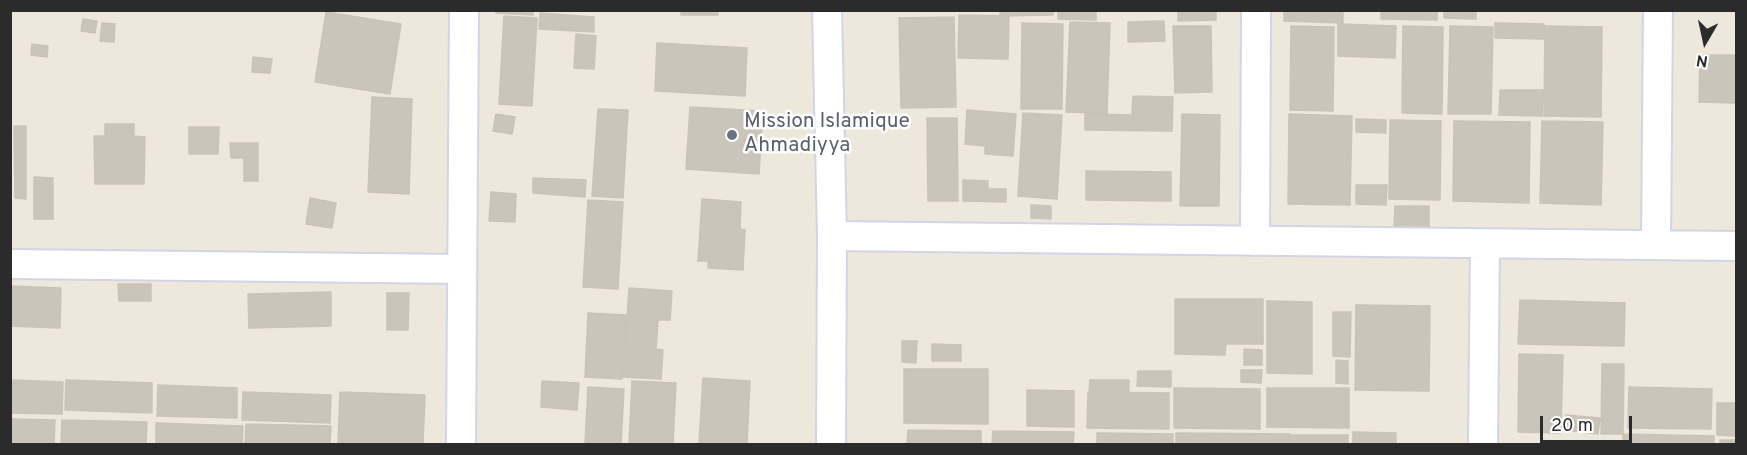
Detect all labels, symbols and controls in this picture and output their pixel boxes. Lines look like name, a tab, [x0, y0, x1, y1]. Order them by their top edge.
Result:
north arrow	[1675, 12, 1735, 72]
text: N	[1695, 49, 1709, 71]
place label: Mission Islamique Ahmadiyya	[744, 110, 910, 160]
marker: Mission Islamique Ahmadiyya	[725, 128, 739, 142]
scale bar	[1543, 404, 1634, 442]
text: 20 m	[1551, 415, 1593, 438]

